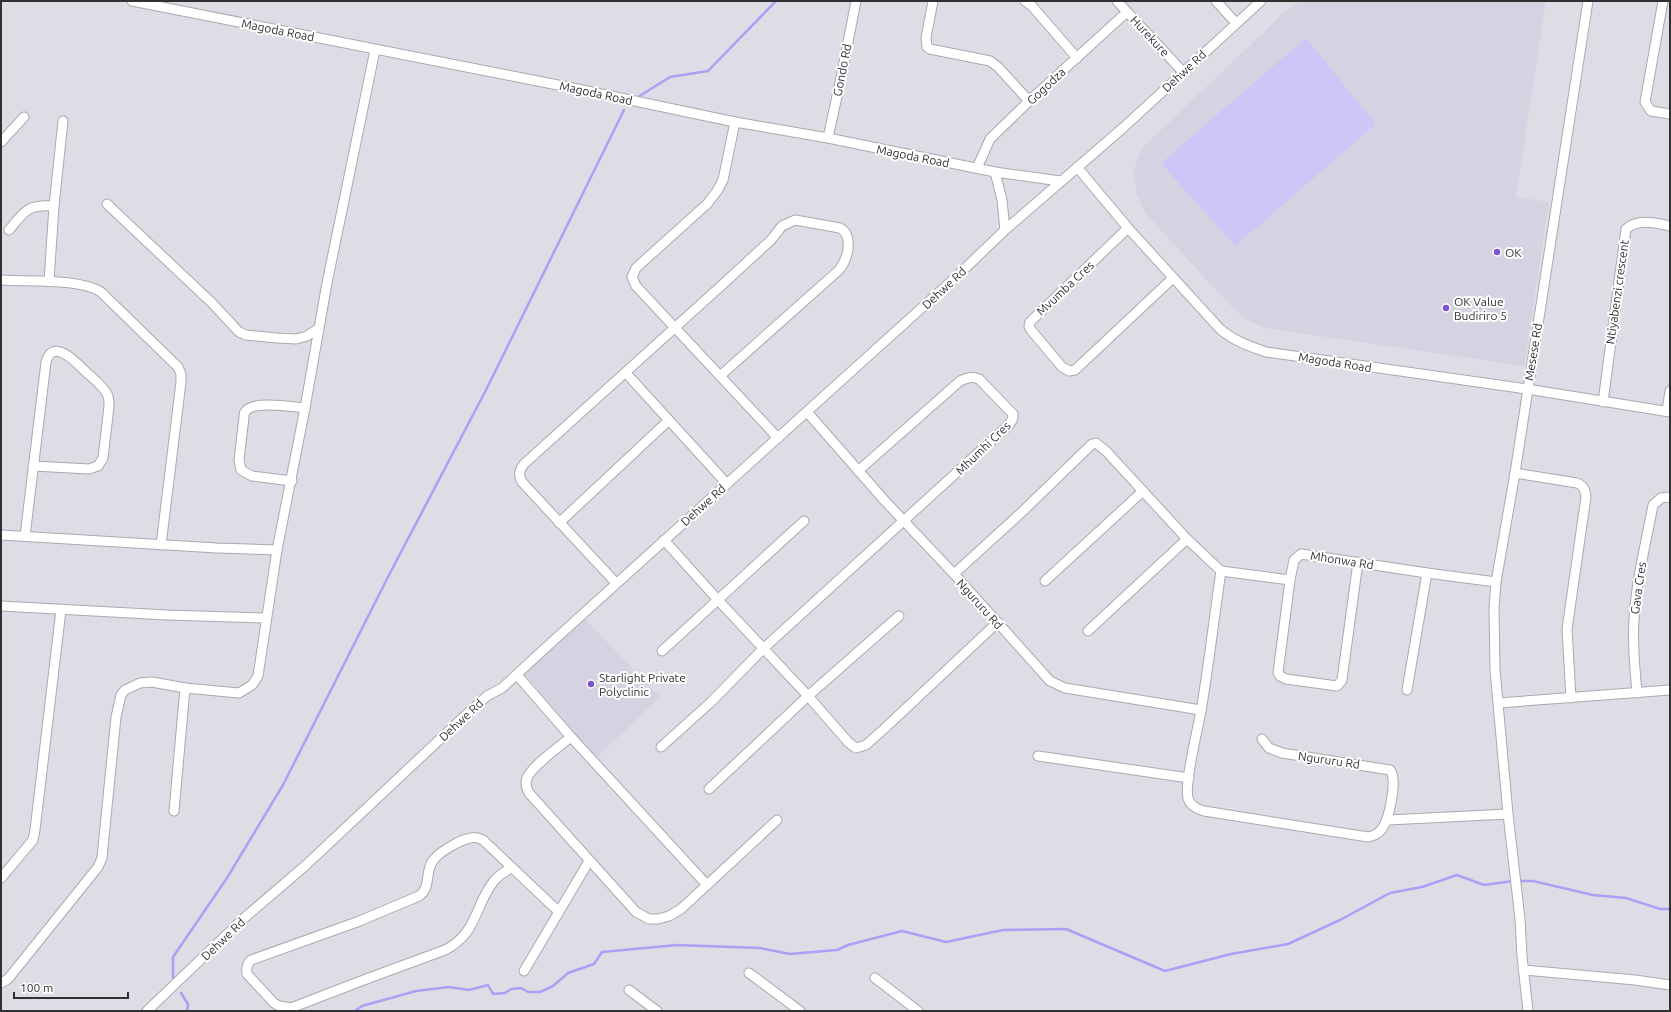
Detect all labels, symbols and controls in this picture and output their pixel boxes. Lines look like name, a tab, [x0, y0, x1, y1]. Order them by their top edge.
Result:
street label: Hurekure	[1128, 13, 1172, 59]
street label: Magoda Road	[240, 17, 316, 43]
street label: Gondo Rd	[831, 43, 853, 97]
street label: Dehwe Rd	[1159, 47, 1209, 95]
street label: Gogodza	[1024, 65, 1068, 107]
street label: Magoda Road	[558, 79, 634, 107]
street label: Magoda Road	[875, 143, 951, 169]
street label: Ntiyabenzi crescent	[1603, 239, 1631, 345]
place label: OK	[1505, 246, 1522, 259]
marker: OK	[1492, 247, 1502, 257]
street label: Mvumba Cres	[1034, 258, 1096, 318]
street label: Dehwe Rd	[919, 264, 969, 312]
place label: OK Value Budiriro 5	[1454, 295, 1507, 322]
marker: OK Value Budiriro 5	[1441, 303, 1451, 313]
street label: Mesese Rd	[1522, 322, 1544, 382]
street label: Magoda Road	[1297, 350, 1373, 374]
street label: Mhumhi Cres	[953, 419, 1013, 477]
street label: Dehwe Rd	[678, 482, 728, 528]
street label: Mhonwa Rd	[1309, 549, 1375, 571]
street label: Gava Cres	[1628, 561, 1648, 615]
street label: Ngururu Rd	[954, 576, 1006, 632]
place label: Starlight Private Polyclinic	[599, 671, 686, 698]
marker: Starlight Private Polyclinic	[586, 679, 596, 689]
street label: Dehwe Rd	[436, 696, 486, 744]
street label: Ngururu Rd	[1297, 749, 1361, 771]
street label: Dehwe Rd	[199, 915, 247, 963]
scale bar	[14, 974, 128, 1000]
text: 100 m	[20, 981, 53, 994]

